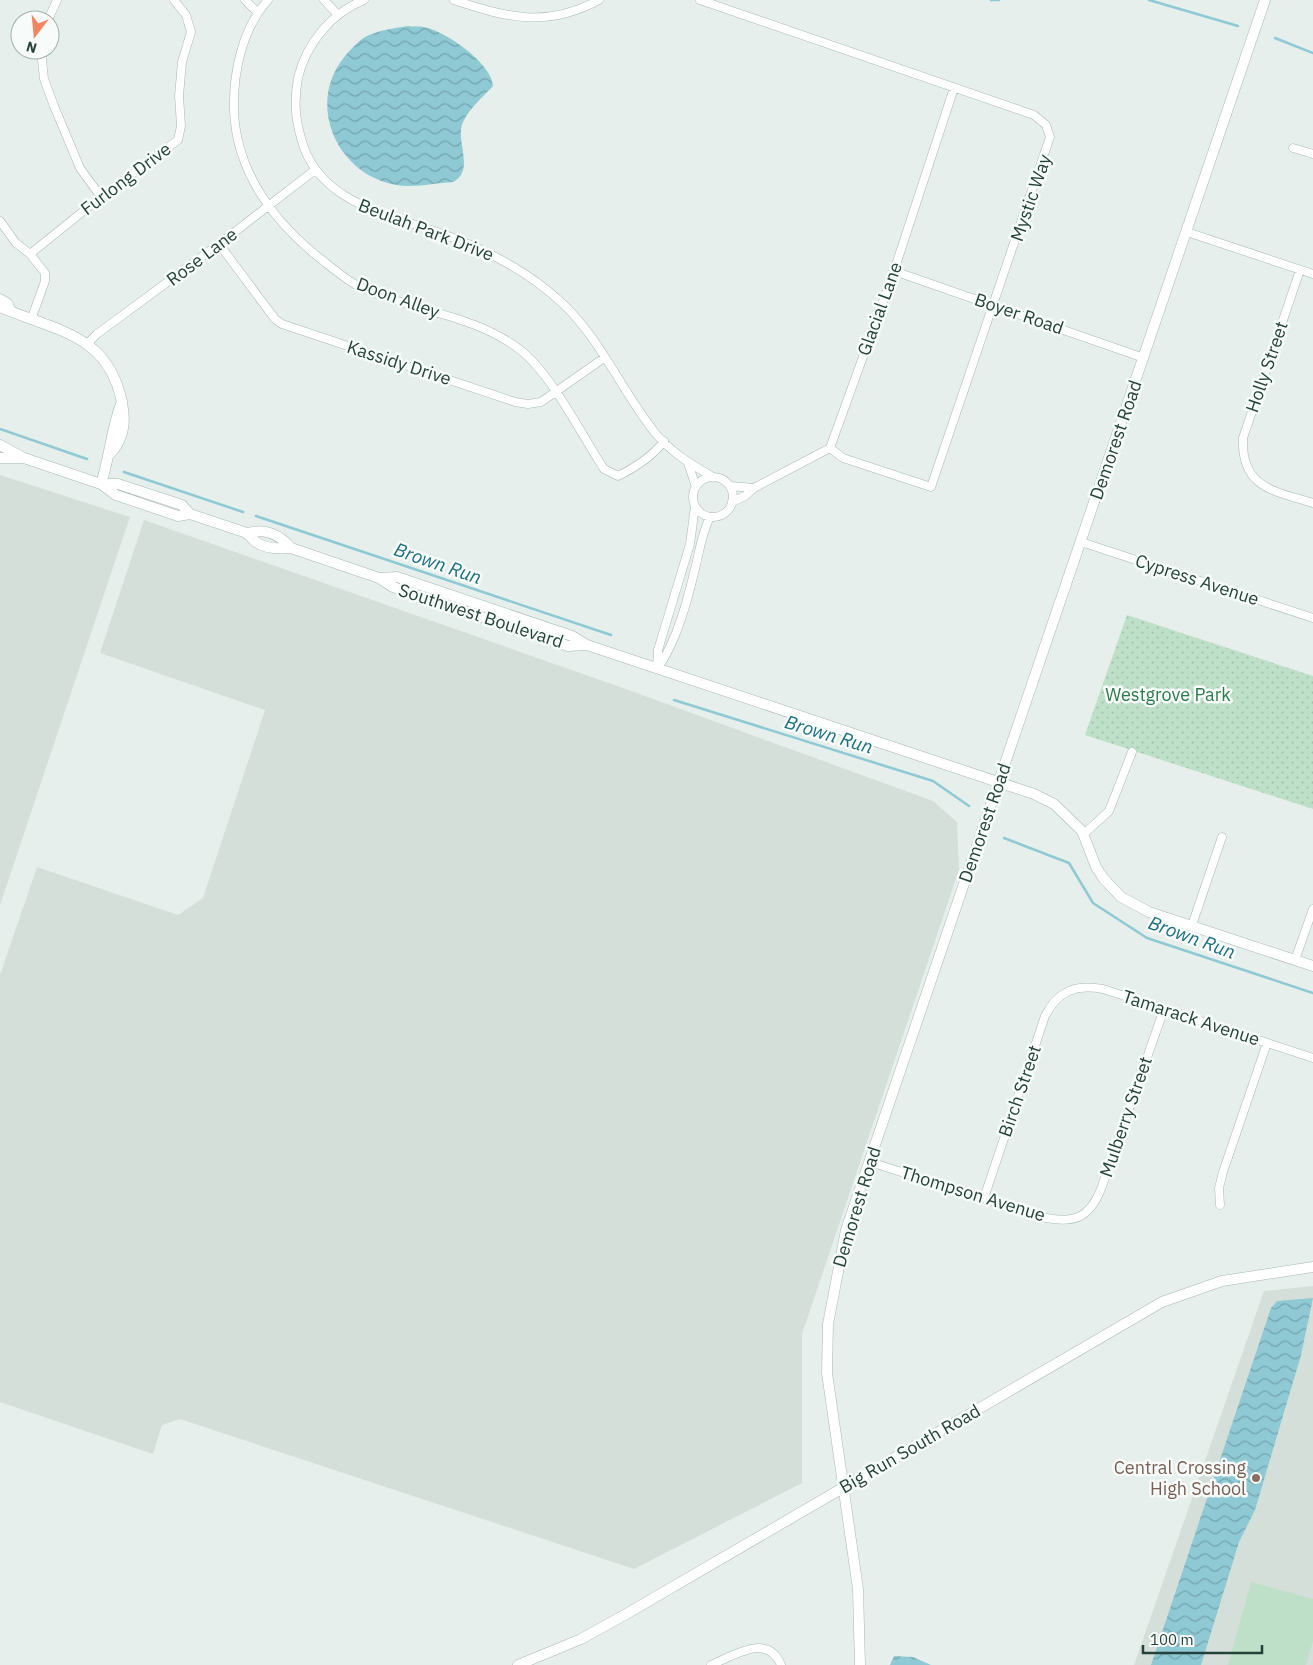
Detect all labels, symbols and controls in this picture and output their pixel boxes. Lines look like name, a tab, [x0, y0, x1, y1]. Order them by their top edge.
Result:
north arrow	[10, 10, 60, 60]
text: N	[24, 37, 39, 58]
street label: Furlong Drive	[76, 137, 176, 220]
street label: Mystic Way	[1005, 151, 1056, 244]
street label: Beulah Park Drive	[355, 193, 497, 266]
street label: Rose Lane	[162, 222, 242, 291]
street label: Glacial Lane	[852, 259, 907, 359]
street label: Doon Alley	[353, 272, 443, 323]
street label: Boyer Road	[972, 288, 1067, 340]
street label: Holly Street	[1240, 318, 1293, 415]
street label: Kassidy Drive	[344, 335, 454, 390]
street label: Demorest Road	[1084, 377, 1147, 503]
water label: Brown Run	[391, 537, 485, 589]
street label: Cypress Avenue	[1132, 549, 1262, 610]
street label: Southwest Boulevard	[396, 578, 566, 653]
park label: Westgrove Park	[1105, 683, 1231, 706]
water label: Brown Run	[782, 709, 876, 759]
street label: Demorest Road	[953, 760, 1016, 886]
water label: Brown Run	[1145, 910, 1239, 964]
street label: Tamarack Avenue	[1120, 984, 1263, 1051]
street label: Birch Street	[993, 1042, 1046, 1140]
street label: Mulberry Street	[1094, 1053, 1157, 1180]
street label: Demorest Road	[827, 1144, 886, 1270]
street label: Thompson Avenue	[898, 1161, 1048, 1227]
street label: Big Run South Road	[835, 1399, 984, 1498]
place label: Central Crossing High School	[1114, 1456, 1246, 1500]
marker: Central Crossing High School	[1250, 1472, 1262, 1484]
scale bar	[1143, 1622, 1262, 1654]
text: 100 m	[1150, 1630, 1194, 1649]

